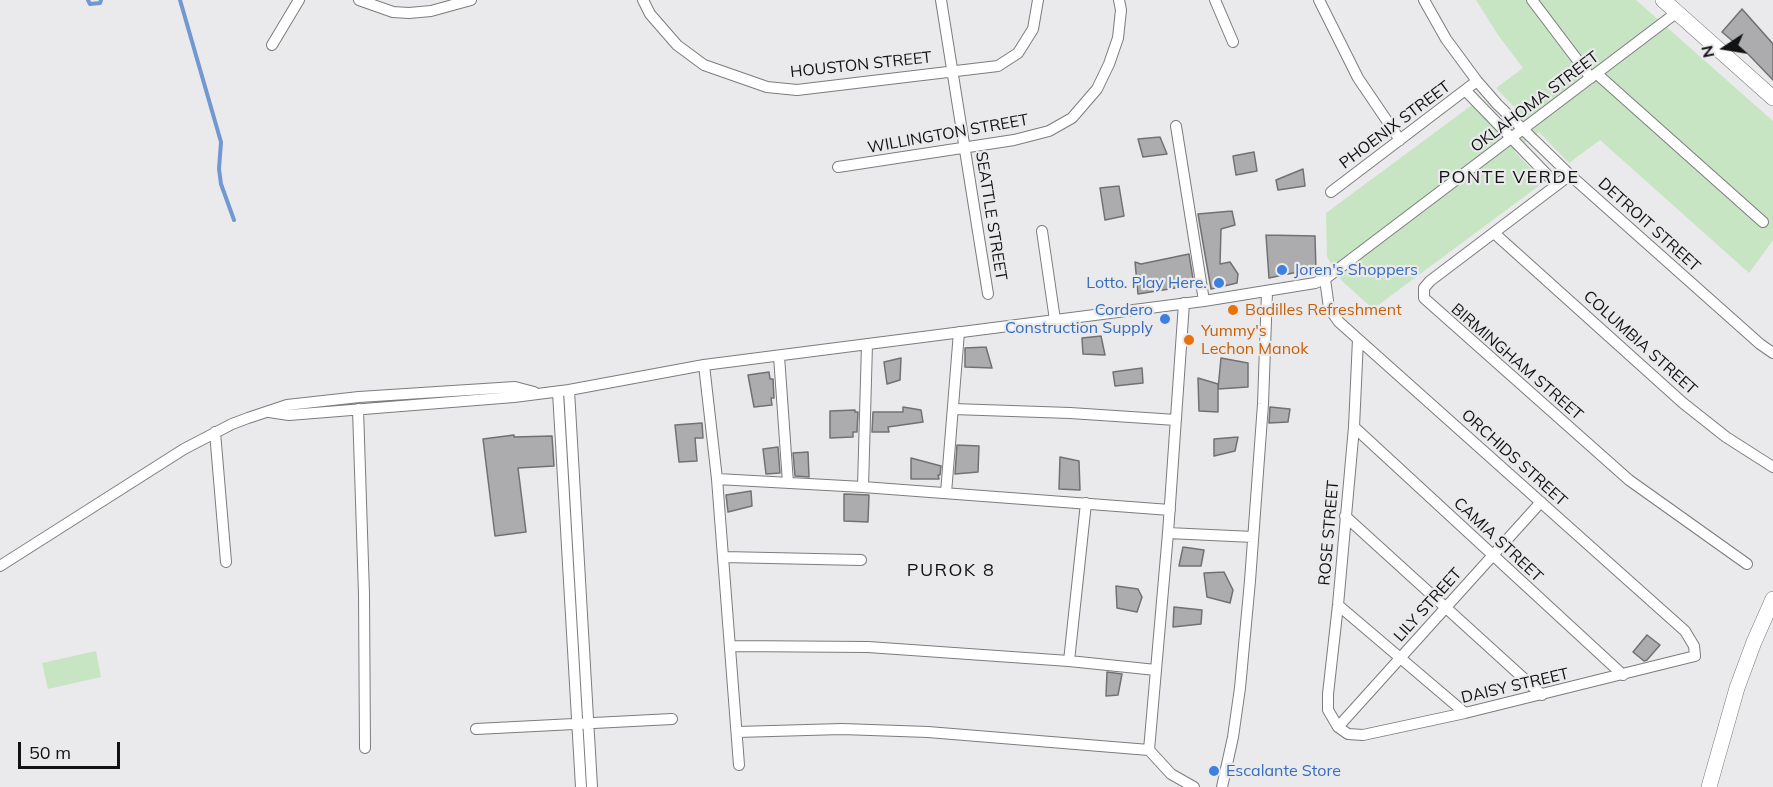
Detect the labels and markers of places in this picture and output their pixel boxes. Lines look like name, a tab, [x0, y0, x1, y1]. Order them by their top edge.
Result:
place label: Joren's Shoppers	[1294, 260, 1418, 280]
marker: Joren's Shoppers	[1275, 263, 1289, 277]
place label: Lotto. Play Here.	[1086, 273, 1207, 293]
marker: Lotto. Play Here.	[1212, 276, 1226, 290]
place label: Cordero Construction Supply	[1005, 300, 1153, 338]
place label: Badilles Refreshment	[1245, 300, 1402, 320]
marker: Badilles Refreshment	[1226, 303, 1240, 317]
marker: Cordero Construction Supply	[1158, 312, 1172, 326]
place label: Yummy's Lechon Manok	[1201, 321, 1308, 359]
marker: Yummy's Lechon Manok	[1182, 333, 1196, 347]
place label: Escalante Store	[1226, 761, 1341, 781]
marker: Escalante Store	[1207, 764, 1221, 778]

